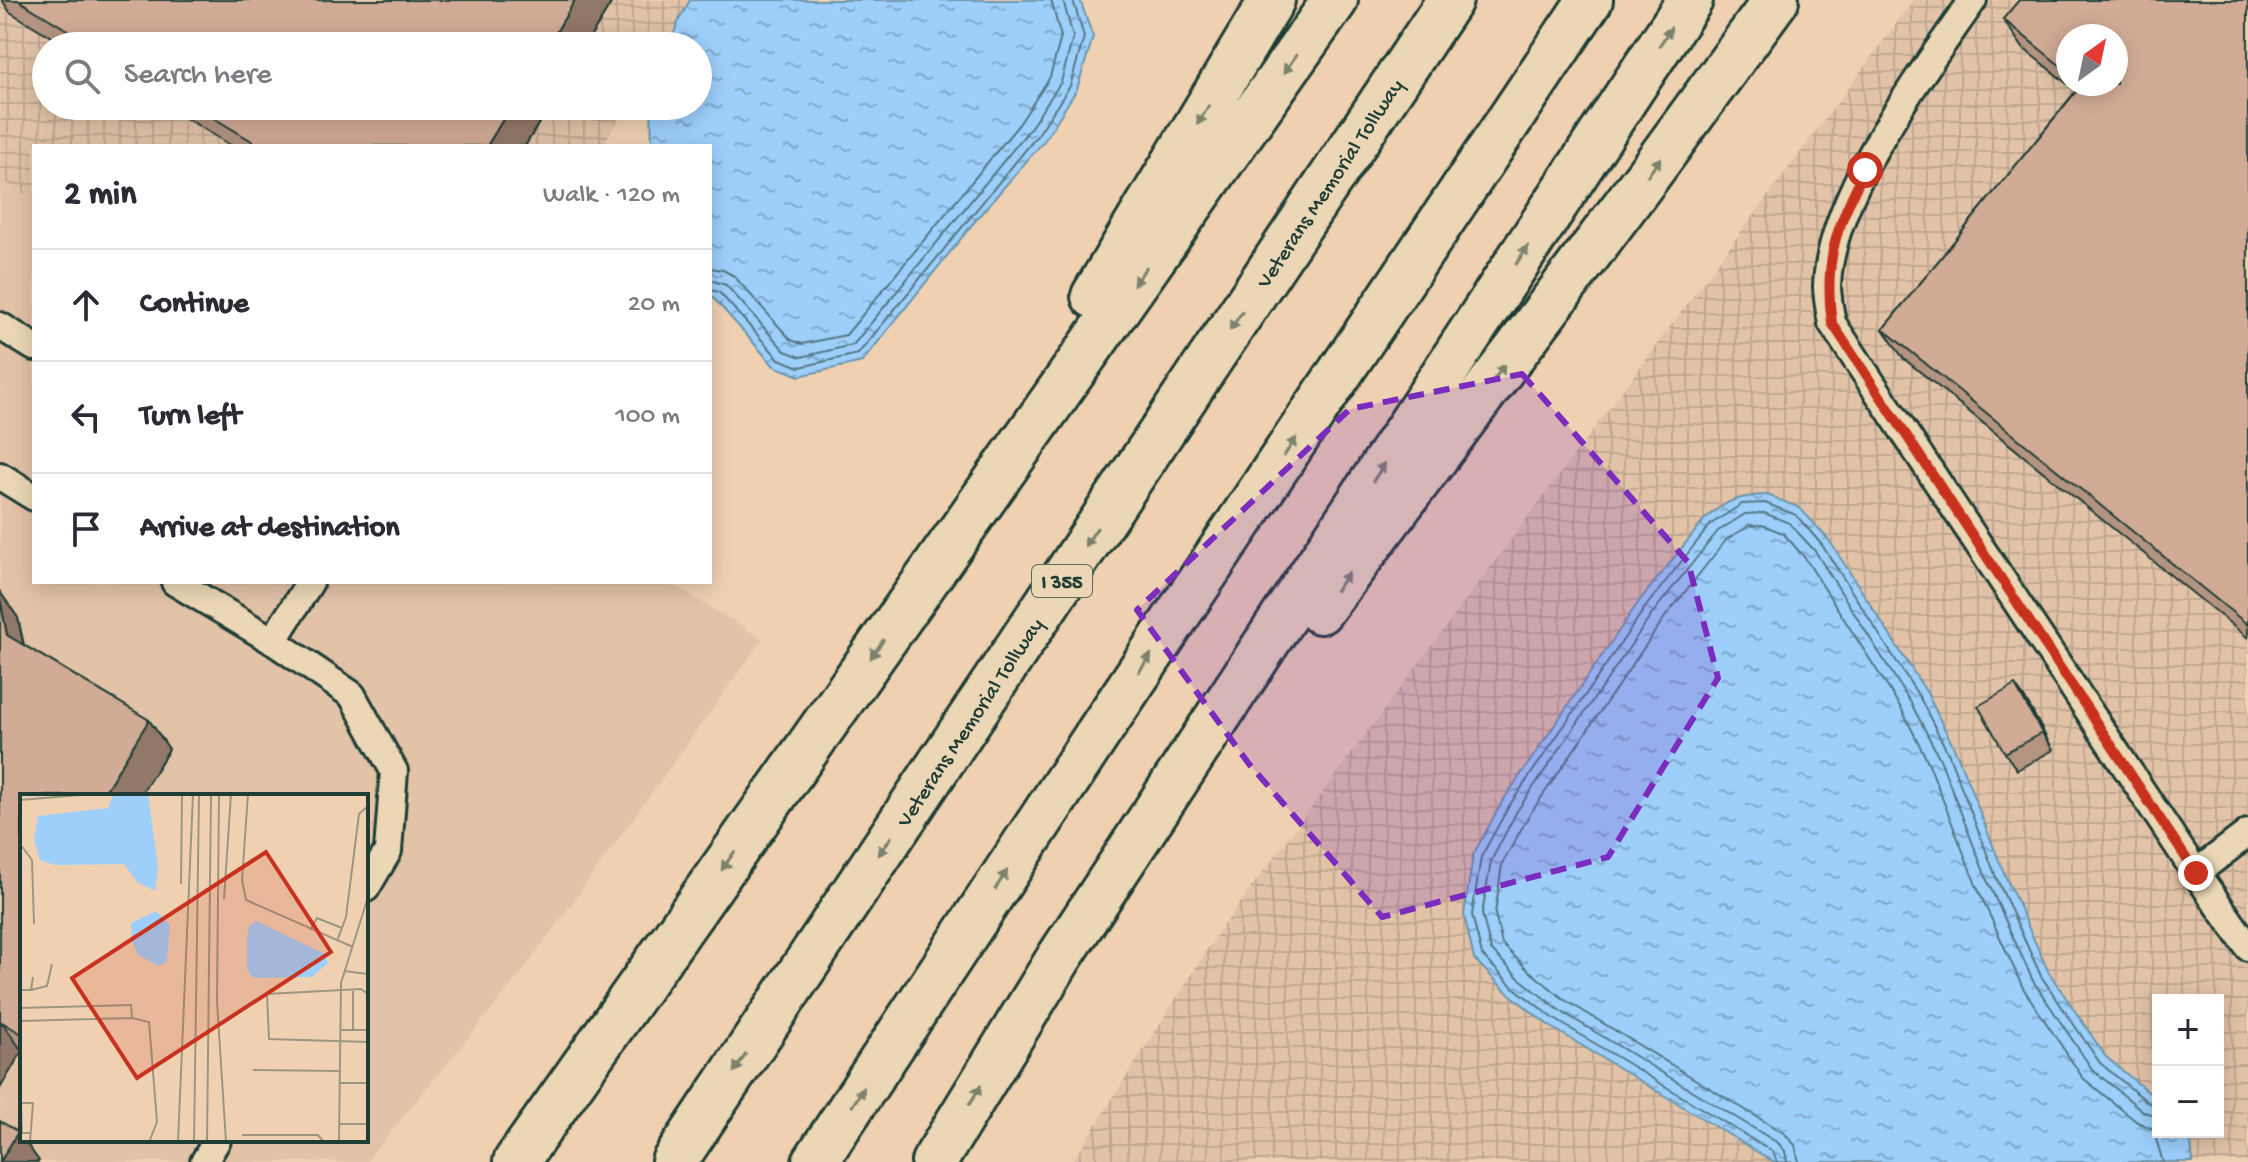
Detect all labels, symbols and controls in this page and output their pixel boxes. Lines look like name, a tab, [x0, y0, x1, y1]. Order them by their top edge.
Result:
north arrow	[2056, 24, 2128, 96]
one-way arrow	[1657, 27, 1672, 48]
search box	[32, 32, 712, 120]
one-way arrow	[1283, 53, 1298, 74]
icon: search	[60, 54, 104, 98]
text: Search here	[124, 59, 272, 94]
street label: Veterans Memorial Tollway	[1252, 75, 1411, 295]
one-way arrow	[1196, 104, 1210, 126]
route start	[1847, 152, 1883, 188]
one-way arrow	[1646, 156, 1661, 177]
text: 2 min	[64, 176, 136, 216]
text: Walk · 120 m	[543, 181, 680, 212]
one-way arrow	[1514, 244, 1529, 265]
one-way arrow	[1133, 266, 1148, 287]
icon: ahead	[64, 283, 108, 327]
text: Continue	[140, 288, 249, 323]
text: 20 m	[628, 290, 680, 321]
one-way arrow	[1228, 310, 1243, 331]
one-way arrow	[1489, 364, 1505, 385]
icon: left	[64, 395, 108, 439]
text: Turn left	[140, 400, 241, 435]
text: 100 m	[615, 402, 680, 433]
one-way arrow	[1282, 437, 1297, 458]
one-way arrow	[1372, 461, 1386, 483]
icon: arrive	[64, 507, 108, 551]
text: Arrive at destination	[140, 512, 400, 547]
one-way arrow	[1084, 526, 1099, 548]
road number: I 355	[1032, 565, 1092, 597]
one-way arrow	[1333, 572, 1349, 592]
street label: Veterans Memorial Tollway	[892, 614, 1051, 834]
one-way arrow	[870, 638, 885, 659]
one-way arrow	[1137, 653, 1152, 674]
inset map	[20, 794, 368, 1142]
one-way arrow	[877, 836, 892, 857]
one-way arrow	[721, 851, 736, 872]
route end	[2178, 855, 2214, 891]
one-way arrow	[994, 869, 1008, 891]
map controls	[2152, 994, 2224, 1138]
button: +	[2152, 994, 2224, 1066]
one-way arrow	[733, 1052, 748, 1073]
button: −	[2152, 1066, 2224, 1138]
one-way arrow	[968, 1084, 982, 1106]
one-way arrow	[850, 1086, 865, 1108]

